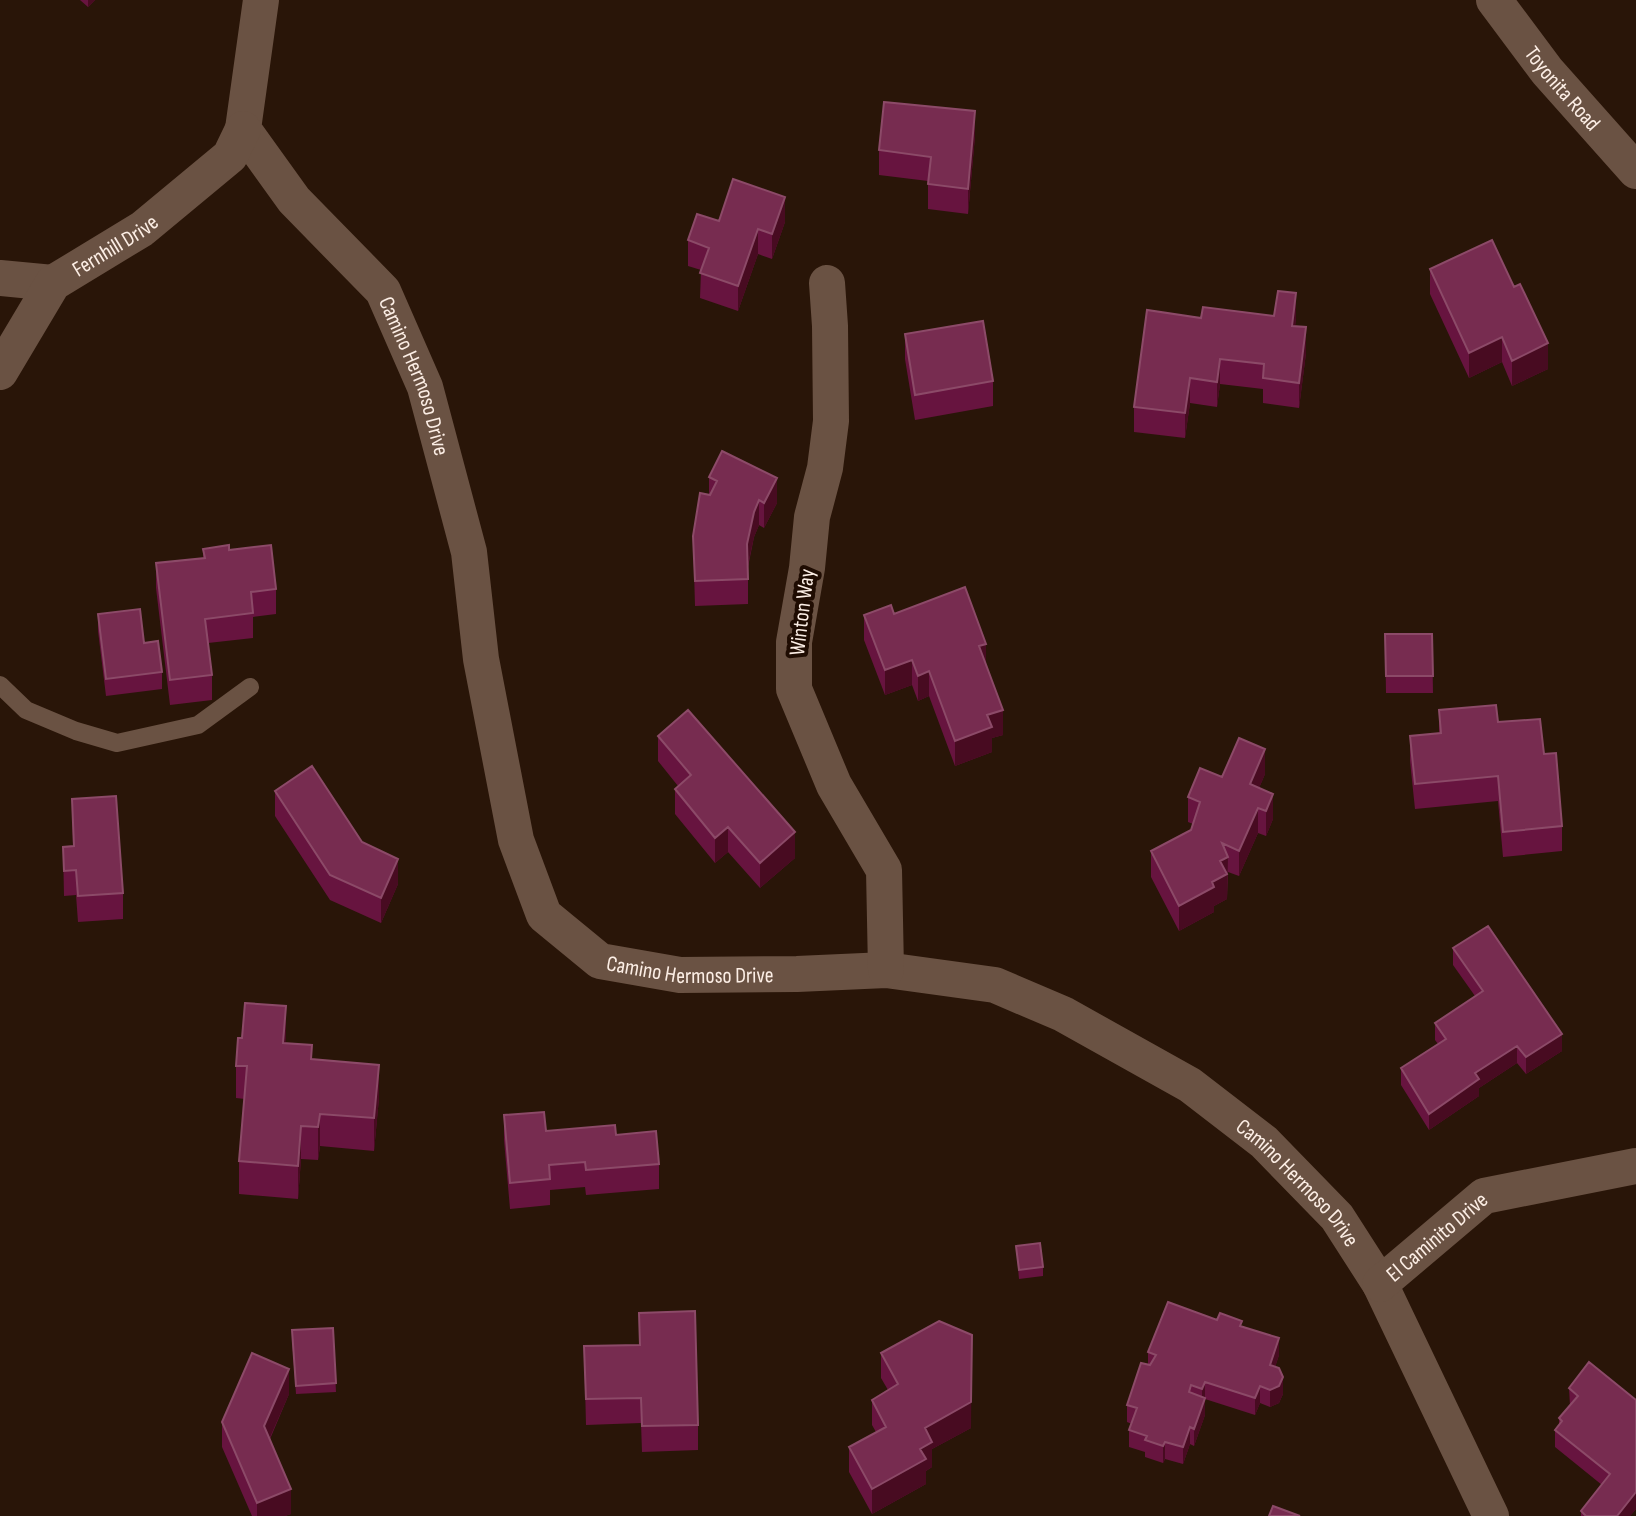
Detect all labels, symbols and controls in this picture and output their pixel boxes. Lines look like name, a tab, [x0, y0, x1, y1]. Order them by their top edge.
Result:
street label: Toyonita Road	[1518, 41, 1606, 137]
street label: Fernhill Drive	[68, 209, 164, 283]
street label: Camino Hermoso Drive	[372, 293, 455, 459]
street label: Winton Way	[784, 567, 821, 657]
street label: Camino Hermoso Drive	[604, 950, 774, 990]
street label: Camino Hermoso Drive	[1230, 1114, 1364, 1252]
street label: El Caminito Drive	[1381, 1187, 1494, 1288]

